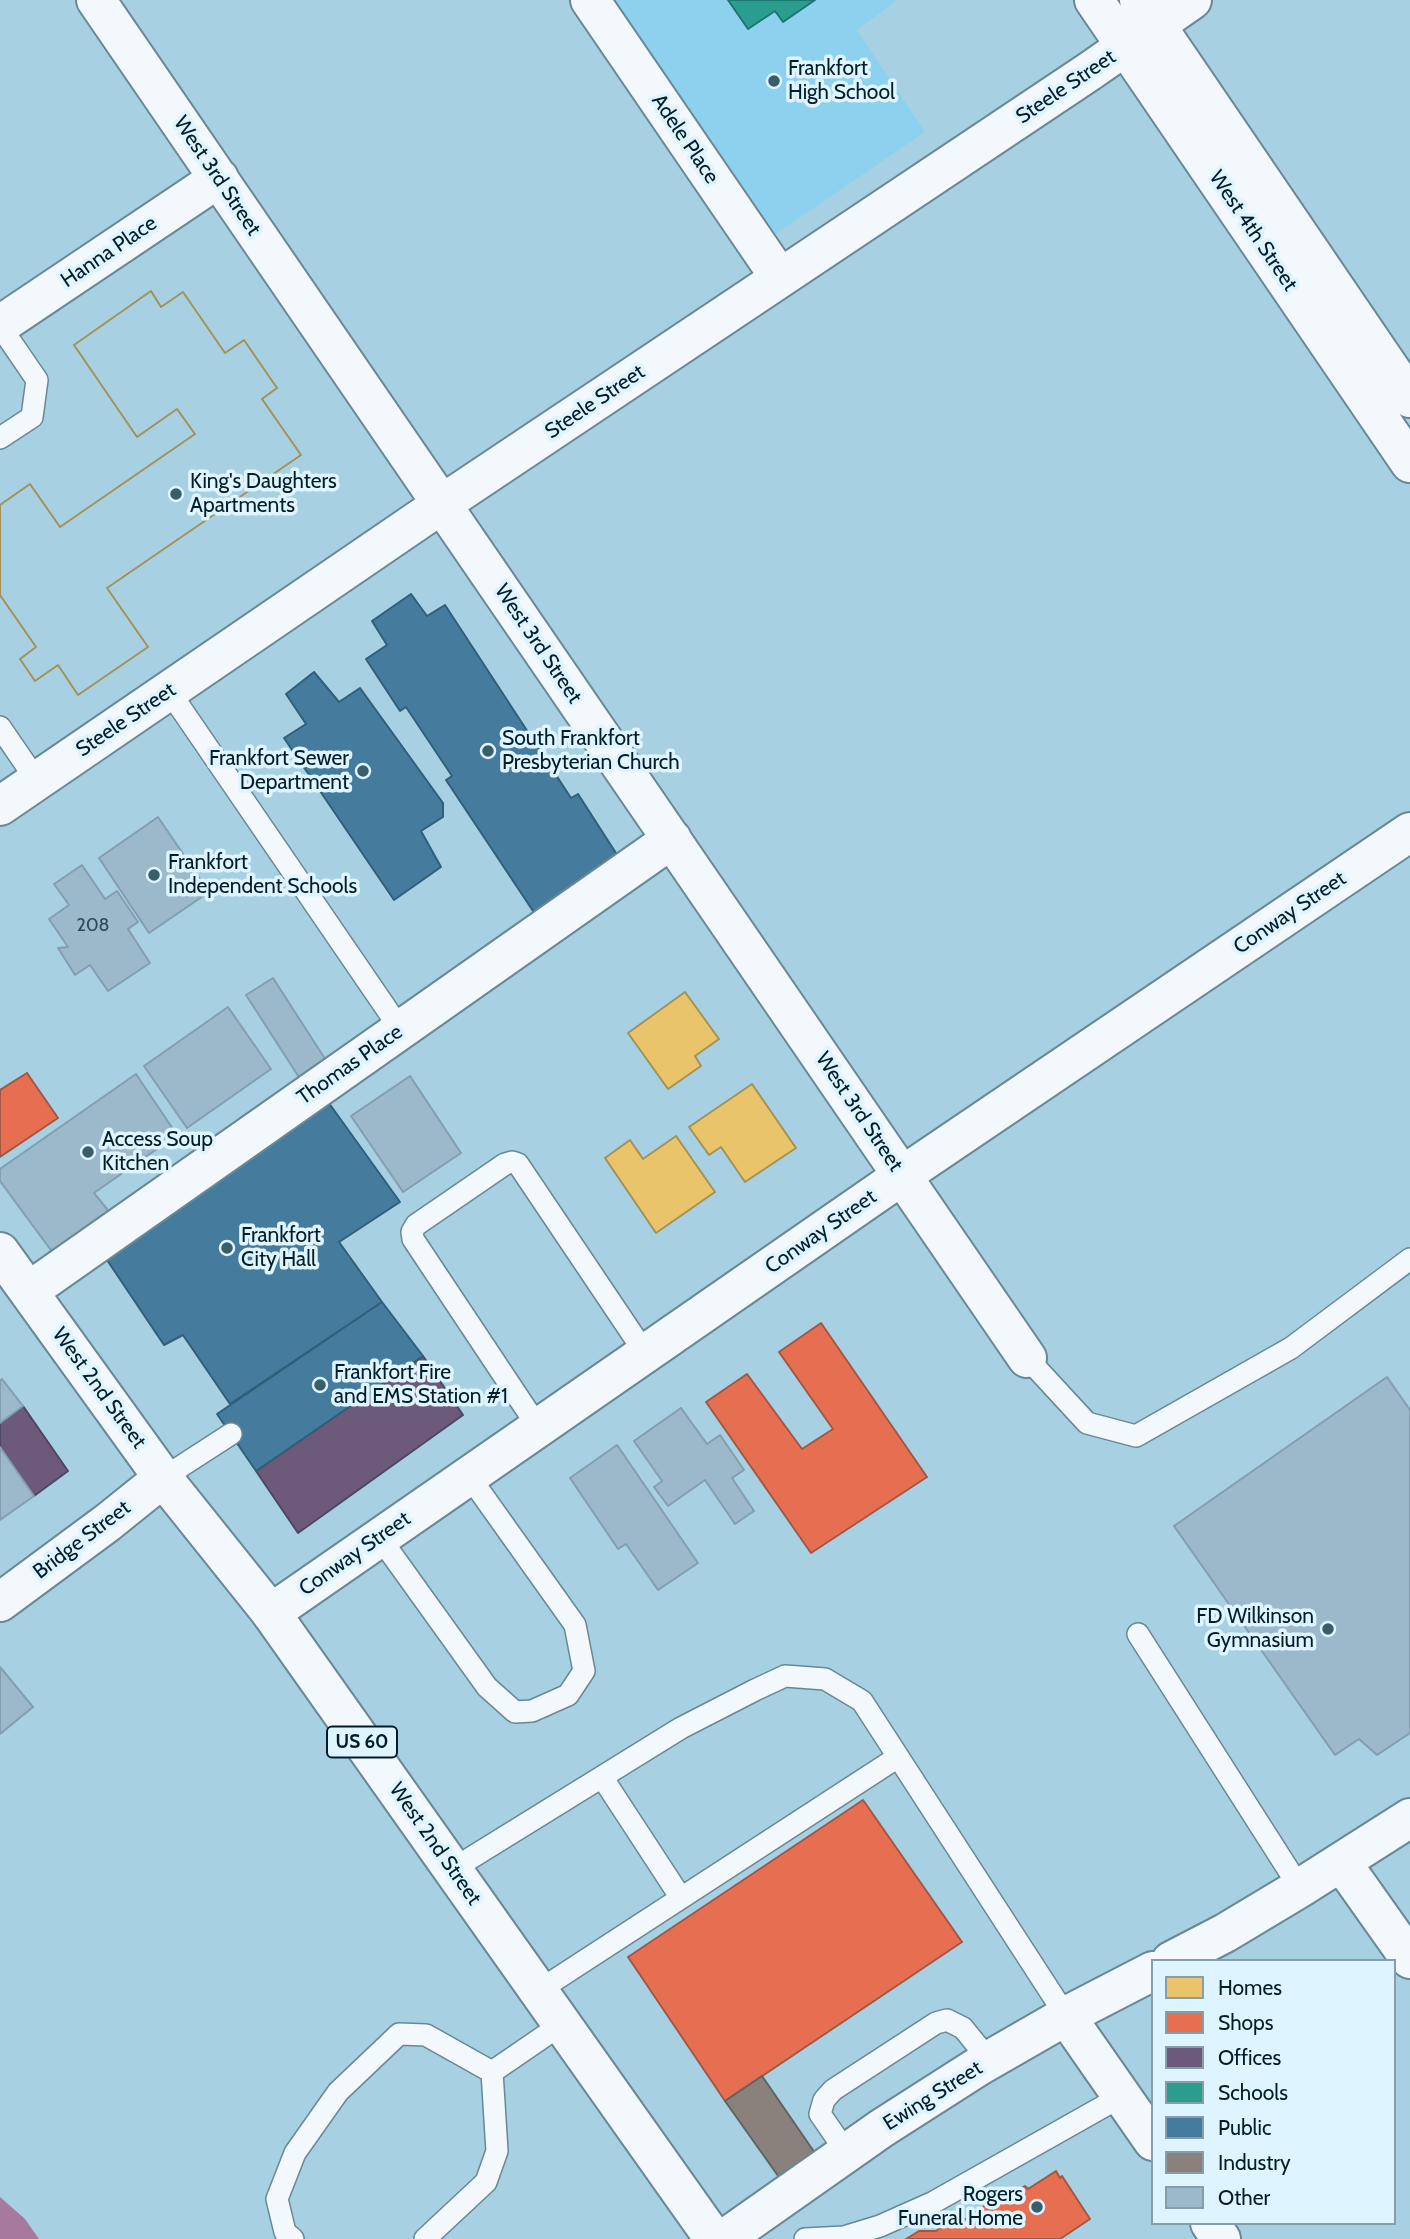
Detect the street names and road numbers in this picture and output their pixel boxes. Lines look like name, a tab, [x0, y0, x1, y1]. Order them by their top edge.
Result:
street label: Steele Street	[1011, 44, 1121, 130]
street label: Adele Place	[646, 89, 724, 189]
street label: West 3rd Street	[168, 112, 266, 240]
street label: West 4th Street	[1204, 166, 1302, 296]
street label: Hanna Place	[56, 211, 162, 293]
street label: Steele Street	[540, 359, 650, 445]
street label: West 3rd Street	[489, 580, 587, 708]
street label: Steele Street	[71, 677, 181, 763]
street label: Conway Street	[1229, 866, 1351, 960]
street label: Thomas Place	[292, 1019, 408, 1111]
street label: West 3rd Street	[810, 1048, 908, 1176]
street label: Conway Street	[761, 1184, 881, 1280]
street label: West 2nd Street	[47, 1323, 151, 1453]
street label: Bridge Street	[28, 1495, 136, 1585]
street label: Conway Street	[295, 1506, 415, 1602]
road number: US 60	[327, 1726, 397, 1758]
street label: West 2nd Street	[384, 1778, 486, 1910]
street label: Ewing Street	[879, 2056, 987, 2136]

